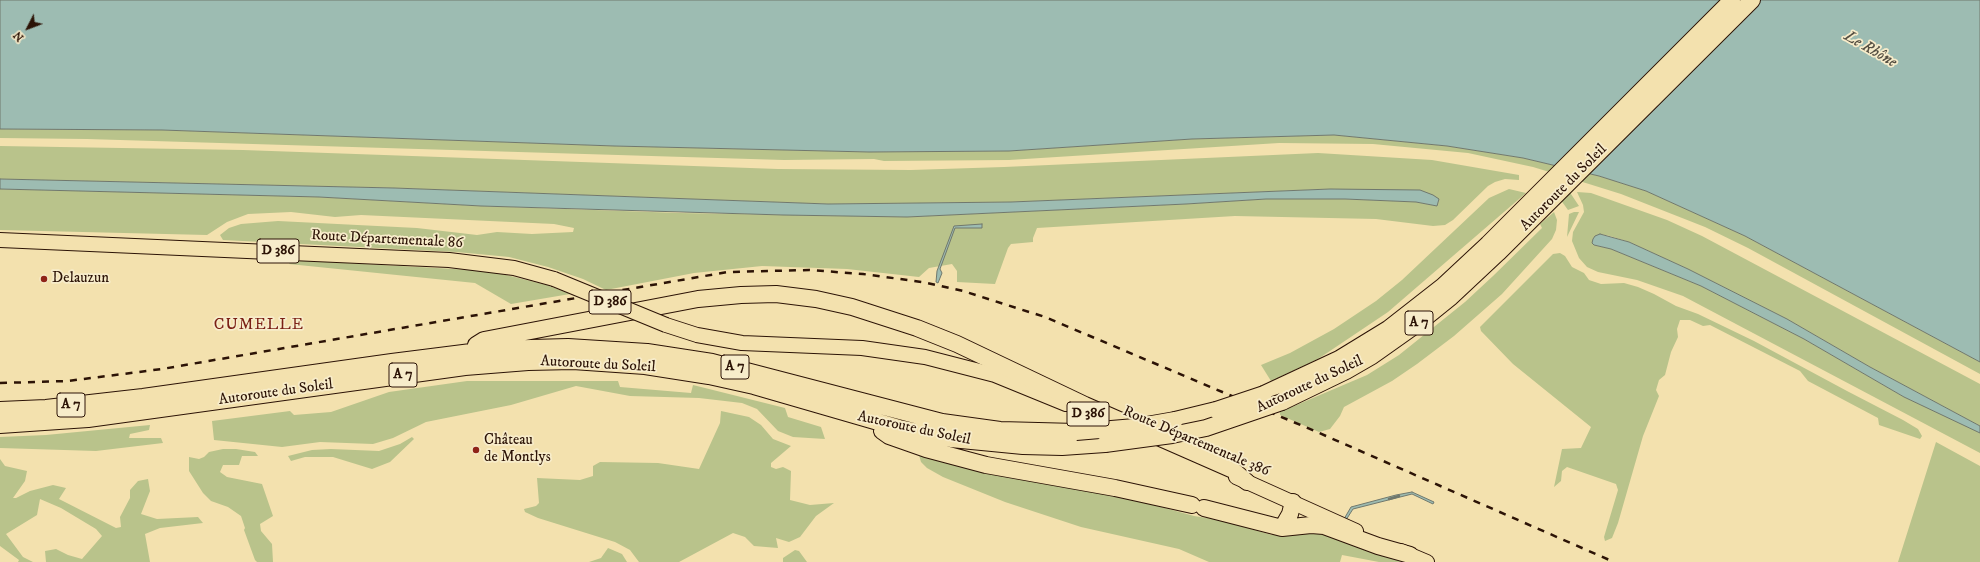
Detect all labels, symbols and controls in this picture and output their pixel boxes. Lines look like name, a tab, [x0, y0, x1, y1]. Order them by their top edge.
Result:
north arrow	[8, 8, 48, 48]
water label: Le Rhône	[1840, 27, 1900, 73]
text: N	[11, 28, 27, 44]
street label: Autoroute du Soleil	[1517, 141, 1611, 235]
street label: Route Départementale 86	[311, 227, 463, 253]
road number: D 386	[257, 239, 299, 263]
place label: Delauzun	[52, 270, 109, 288]
marker: Delauzun	[39, 274, 49, 284]
road number: D 386	[589, 290, 631, 314]
road number: A 7	[1405, 311, 1433, 335]
district label: CUMELLE	[214, 316, 304, 336]
street label: Autoroute du Soleil	[1254, 352, 1366, 418]
street label: Autoroute du Soleil	[540, 353, 656, 377]
road number: A 7	[721, 355, 749, 379]
road number: A 7	[389, 363, 417, 387]
street label: Autoroute du Soleil	[218, 376, 334, 410]
road number: A 7	[57, 393, 85, 417]
road number: D 386	[1067, 402, 1109, 426]
street label: Route Départementale 386	[1120, 403, 1272, 481]
street label: Autoroute du Soleil	[856, 408, 972, 450]
place label: Château de Montlys	[484, 432, 551, 467]
marker: Château de Montlys	[471, 445, 481, 455]

